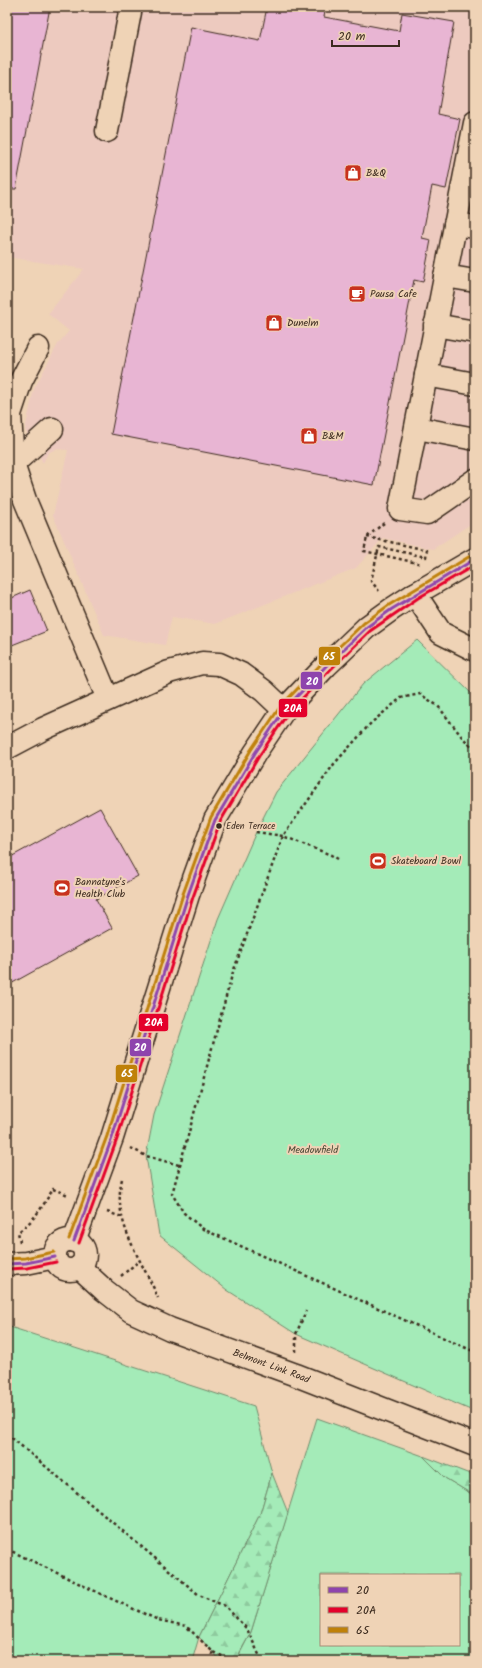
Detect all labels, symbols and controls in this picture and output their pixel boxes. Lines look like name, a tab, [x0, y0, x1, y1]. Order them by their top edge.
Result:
scale bar	[332, 22, 399, 48]
text: 20 m	[338, 27, 366, 46]
shop icon: B&Q	[343, 163, 363, 183]
place label: B&Q	[366, 165, 386, 181]
cafe icon: Pausa Cafe	[347, 284, 367, 304]
place label: Pausa Cafe	[370, 286, 417, 302]
shop icon: Dunelm	[264, 313, 284, 333]
place label: Dunelm	[287, 315, 319, 331]
shop icon: B&M	[299, 426, 319, 446]
place label: B&M	[322, 428, 343, 444]
line badge: 65	[318, 646, 341, 666]
text: 65	[323, 648, 336, 666]
line badge: 20	[300, 671, 323, 690]
text: 20	[306, 673, 318, 691]
line badge: 20A	[278, 698, 308, 718]
text: 20A	[284, 700, 303, 718]
place label: Eden Terrace	[226, 819, 275, 834]
marker: Eden Terrace	[214, 821, 224, 831]
sports icon: Skateboard Bowl	[368, 851, 388, 871]
place label: Skateboard Bowl	[391, 853, 461, 869]
place label: Bannatyne's Health Club	[75, 874, 126, 902]
sports icon: Bannatyne's Health Club	[52, 878, 72, 898]
line badge: 20A	[138, 1013, 169, 1032]
text: 20A	[145, 1014, 164, 1032]
line badge: 20	[129, 1038, 152, 1057]
text: 20	[134, 1039, 146, 1057]
line badge: 65	[115, 1064, 138, 1083]
text: 65	[121, 1065, 134, 1083]
park label: Meadowfield	[288, 1142, 339, 1158]
street label: Belmont Link Road	[231, 1345, 313, 1388]
legend	[320, 1574, 460, 1646]
text: 20	[356, 1581, 369, 1600]
text: 20A	[356, 1601, 376, 1620]
text: 65	[356, 1621, 371, 1640]

